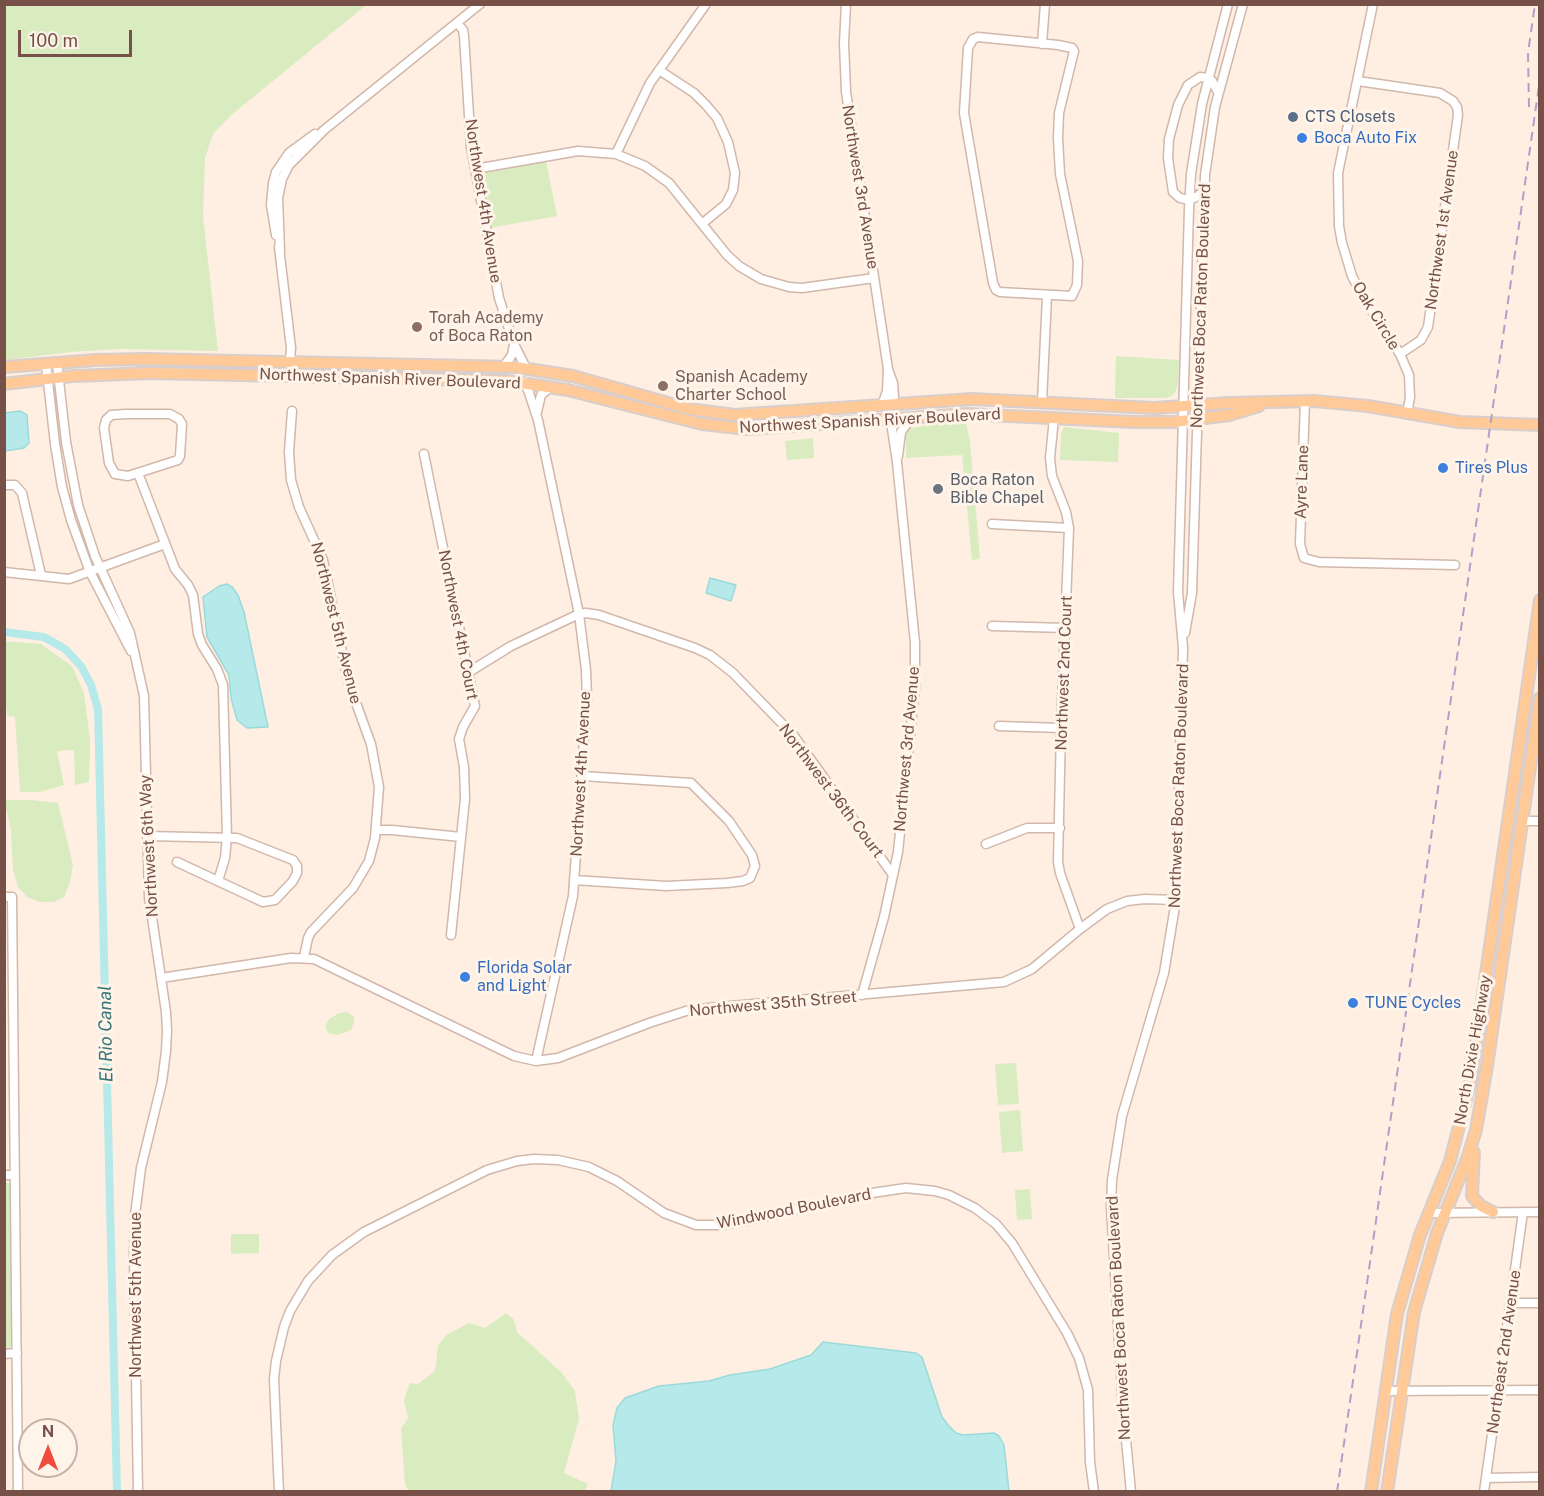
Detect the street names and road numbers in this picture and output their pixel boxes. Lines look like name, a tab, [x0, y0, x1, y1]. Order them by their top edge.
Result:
street label: Northwest 3rd Avenue	[838, 103, 882, 271]
street label: Northwest 4th Avenue	[461, 118, 505, 284]
street label: Northwest 1st Avenue	[1421, 149, 1463, 311]
street label: Northwest Boca Raton Boulevard	[1187, 183, 1215, 429]
street label: Oak Circle	[1348, 278, 1404, 354]
street label: Northwest Spanish River Boulevard	[259, 365, 521, 393]
street label: Northwest Spanish River Boulevard	[739, 405, 1001, 437]
street label: Ayre Lane	[1291, 445, 1313, 519]
street label: Northwest 5th Avenue	[307, 540, 365, 706]
street label: Northwest 4th Court	[434, 548, 482, 702]
street label: Northwest 2nd Court	[1052, 595, 1076, 751]
street label: Northwest Boca Raton Boulevard	[1165, 663, 1193, 909]
street label: Northwest 3rd Avenue	[890, 665, 924, 833]
street label: Northwest 4th Avenue	[567, 691, 595, 857]
street label: Northwest 36th Court	[774, 720, 888, 862]
street label: Northwest 6th Way	[136, 774, 162, 918]
street label: North Dixie Highway	[1450, 974, 1496, 1126]
street label: Northwest 35th Street	[689, 987, 857, 1021]
street label: Windwood Boulevard	[715, 1185, 873, 1233]
street label: Northwest Boca Raton Boulevard	[1103, 1195, 1135, 1441]
street label: Northwest 5th Avenue	[126, 1212, 146, 1378]
street label: Northeast 2nd Avenue	[1483, 1269, 1525, 1435]

